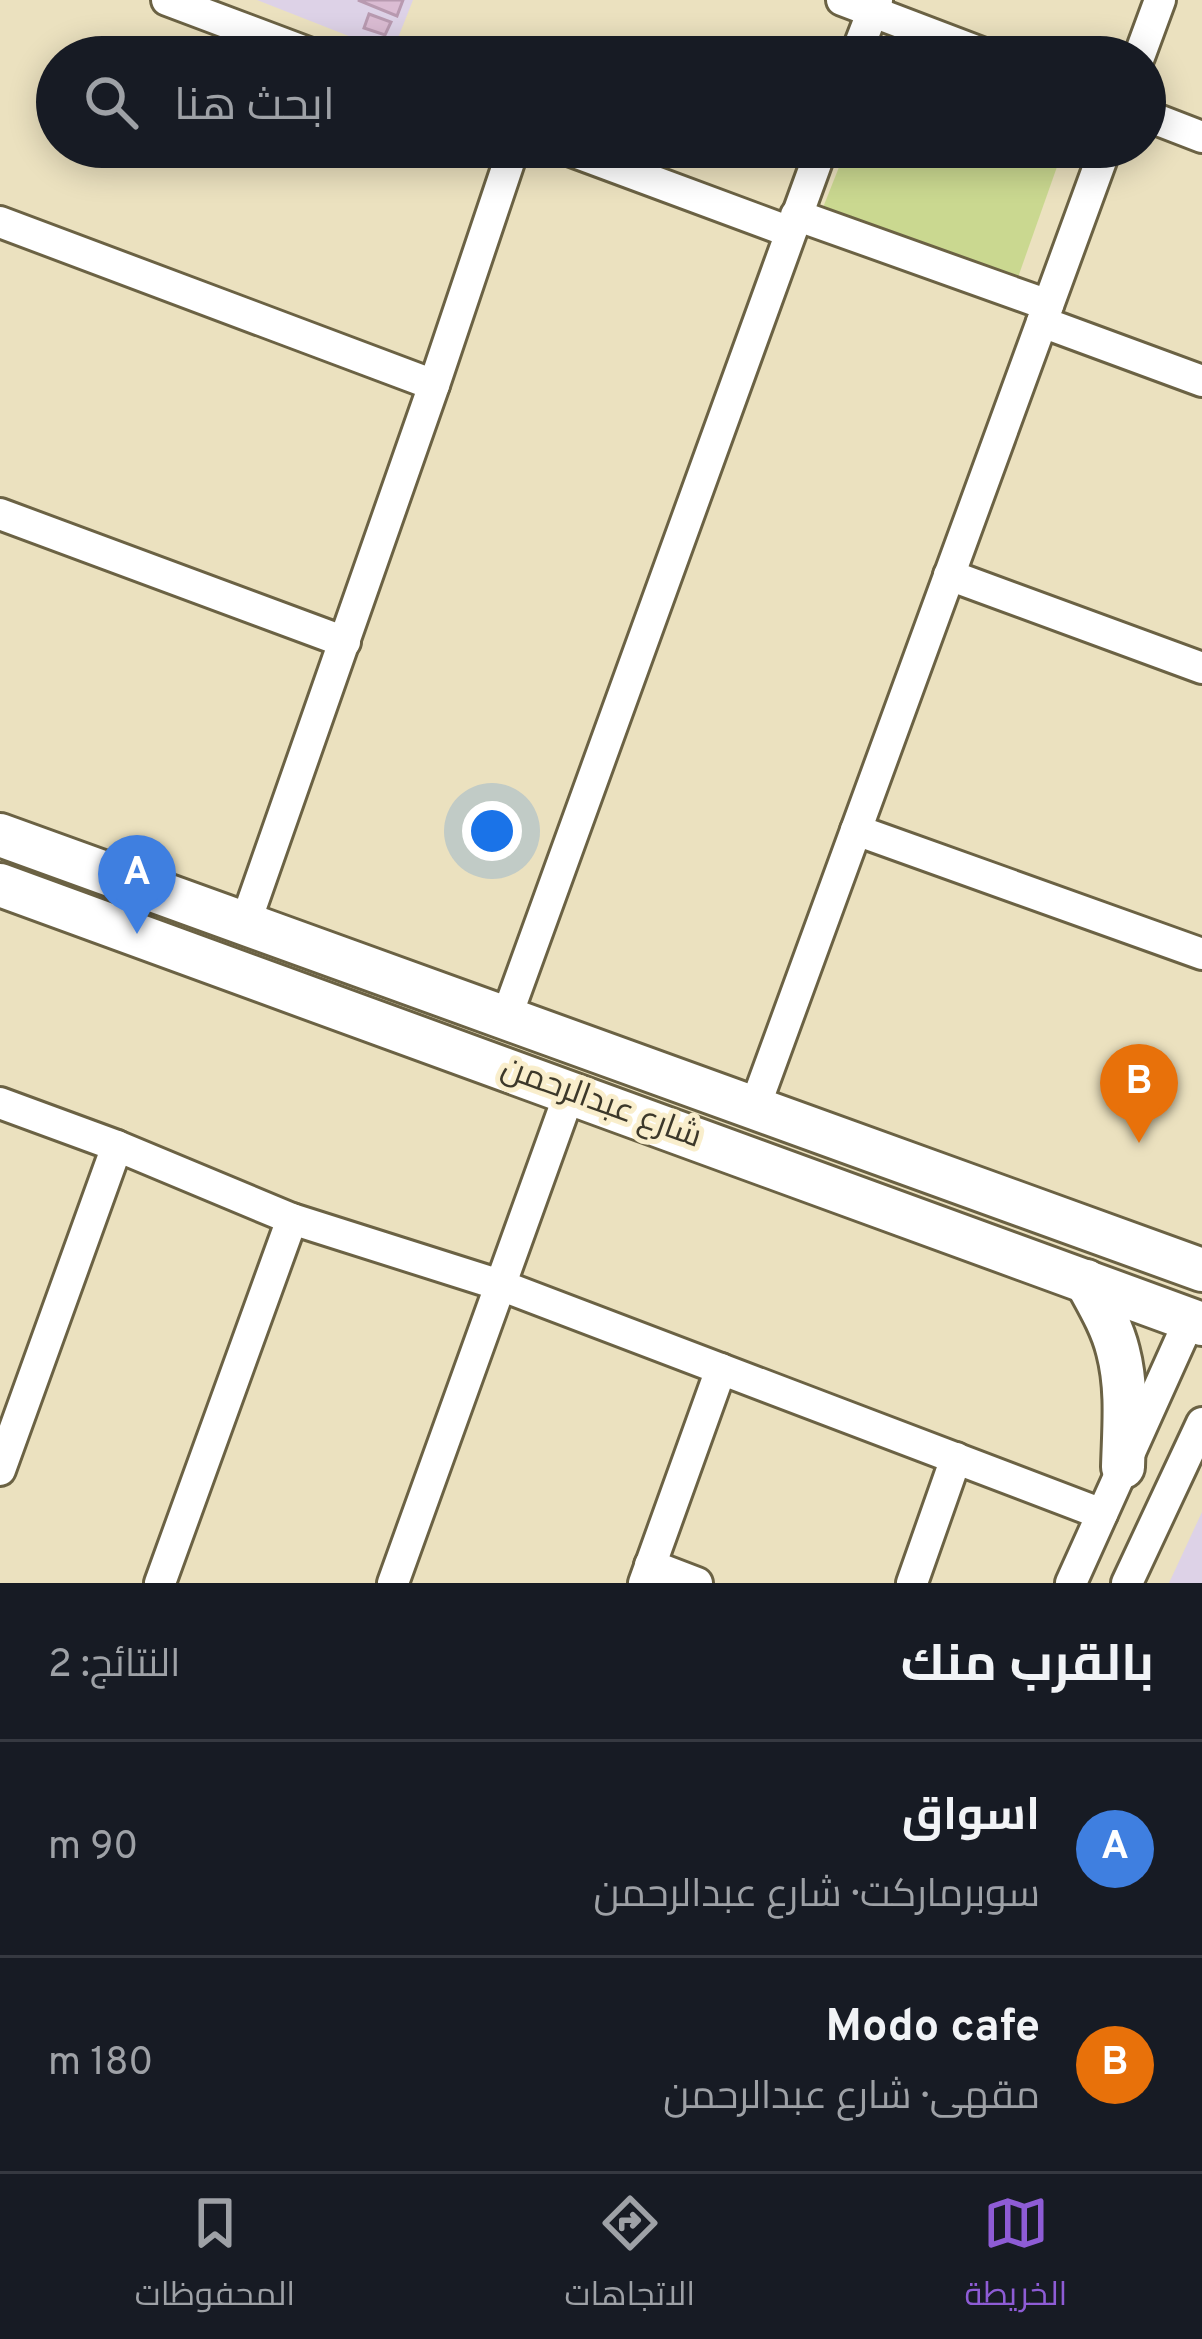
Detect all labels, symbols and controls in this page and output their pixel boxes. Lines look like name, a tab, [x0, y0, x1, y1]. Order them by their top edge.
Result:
search box	[36, 36, 1166, 168]
icon: search	[78, 69, 144, 135]
text: ابحث هنا	[174, 79, 335, 136]
your location	[462, 801, 522, 861]
pin: A	[98, 835, 176, 934]
pin: B	[1100, 1044, 1178, 1143]
street label: شارع عبدالرحمن	[495, 1048, 707, 1160]
text: بالقرب منك	[901, 1635, 1154, 1700]
text: النتائج: 2	[48, 1642, 180, 1691]
text: اسواق	[902, 1789, 1040, 1846]
text: 90 m	[48, 1824, 138, 1873]
text: A	[1101, 1824, 1129, 1873]
text: سوبرماركت · شارع عبدالرحمن	[593, 1872, 1040, 1921]
text: Modo cafe	[825, 2000, 1040, 2057]
text: 180 m	[48, 2040, 153, 2089]
text: B	[1102, 2040, 1128, 2089]
text: مقهى · شارع عبدالرحمن	[663, 2074, 1040, 2123]
tab: المحفوظات	[135, 2190, 295, 2324]
tab: الاتجاهات	[565, 2190, 695, 2324]
tab: الخريطة	[964, 2190, 1067, 2324]

